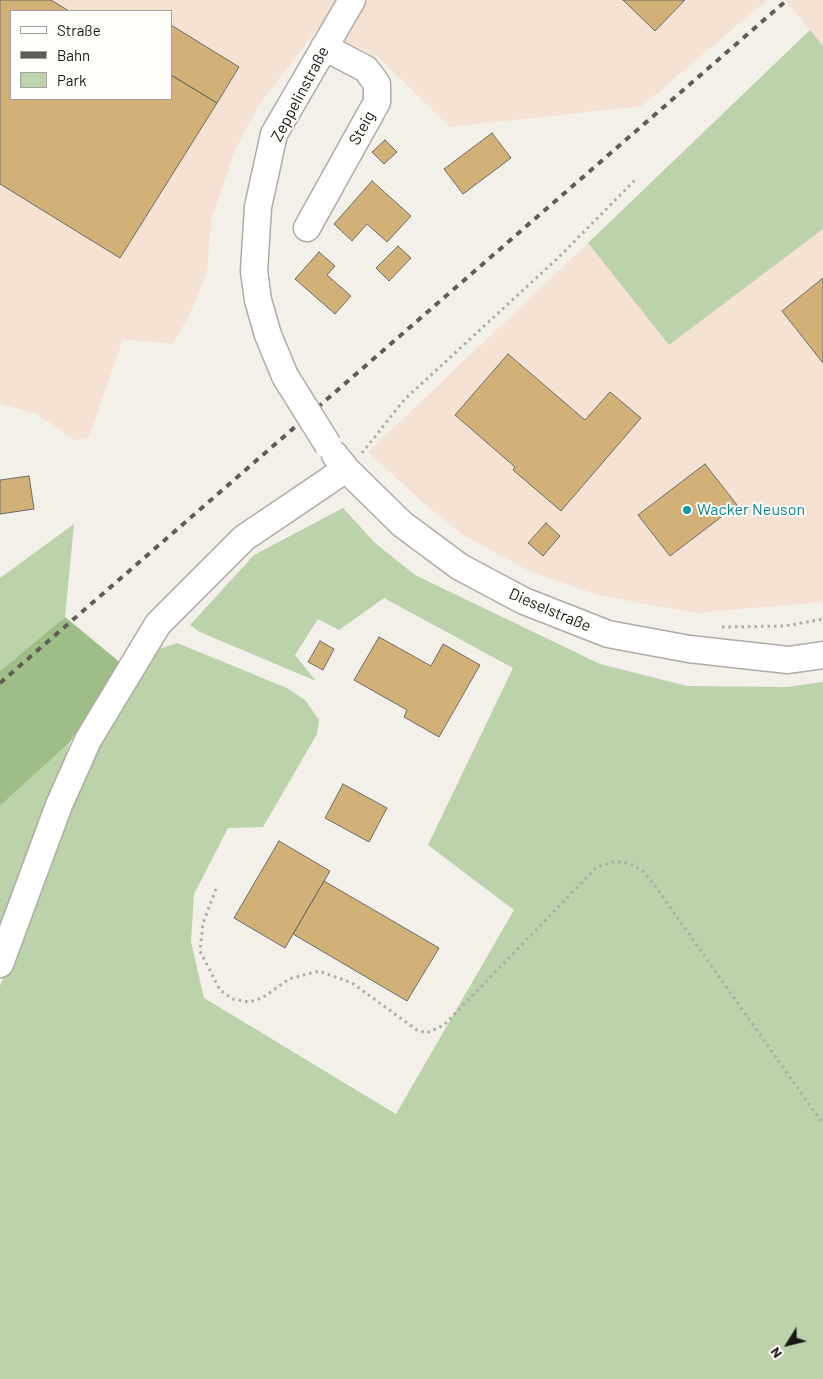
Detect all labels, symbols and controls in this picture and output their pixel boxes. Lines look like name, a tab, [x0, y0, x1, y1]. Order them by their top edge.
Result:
legend	[10, 10, 172, 100]
text: Straße	[57, 21, 101, 39]
street label: Zeppelinstraße	[267, 43, 333, 145]
text: Bahn	[57, 46, 90, 64]
text: Park	[57, 71, 86, 89]
street label: Steig	[345, 108, 379, 148]
place label: Wacker Neuson	[697, 500, 805, 520]
marker: Wacker Neuson	[681, 504, 693, 516]
street label: Dieselstraße	[506, 584, 594, 636]
north arrow	[763, 1319, 813, 1369]
text: N	[766, 1344, 785, 1362]

